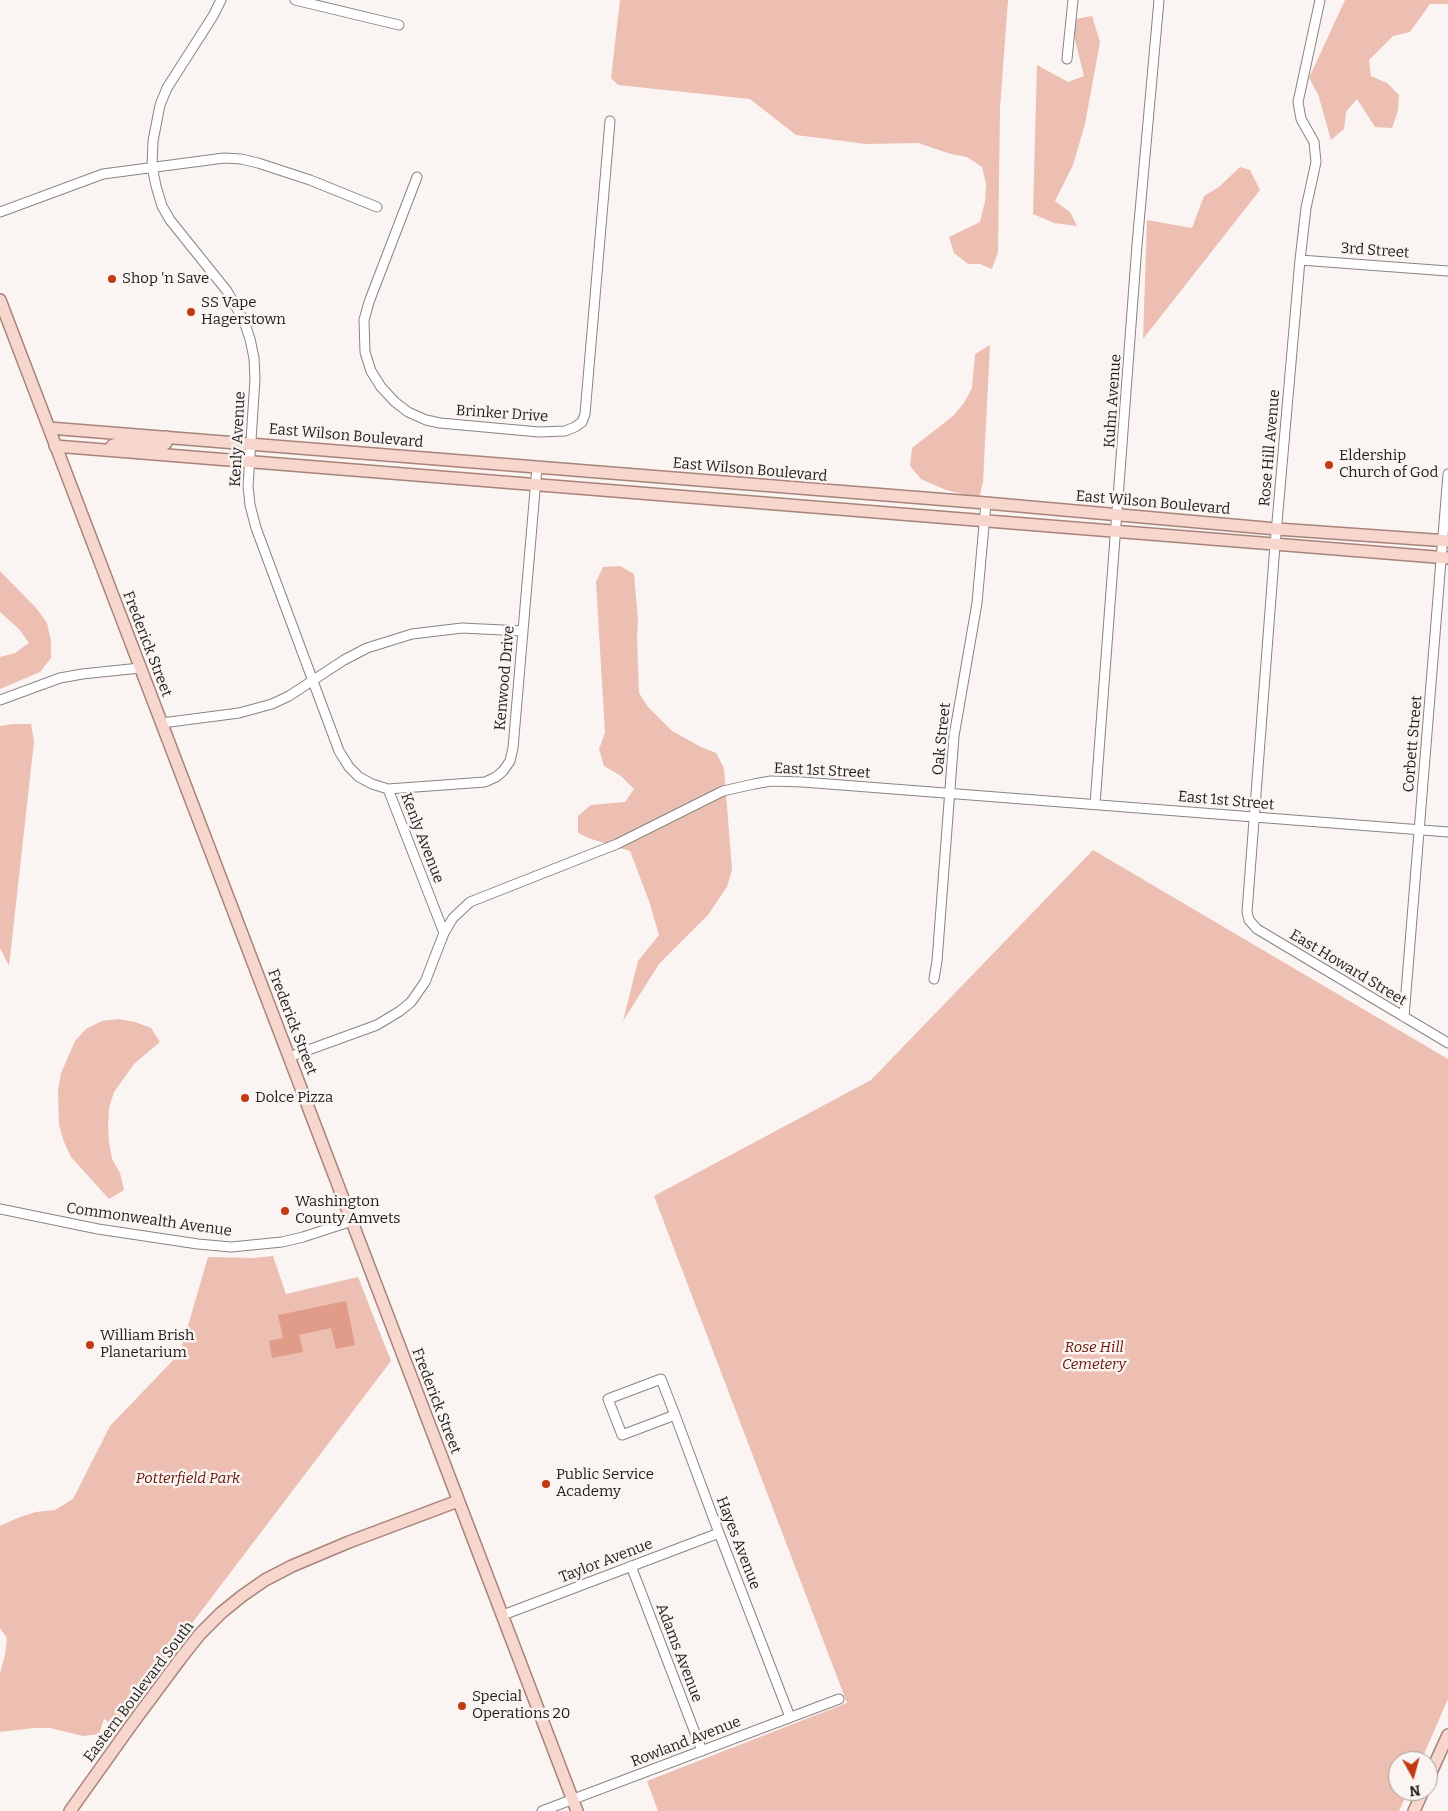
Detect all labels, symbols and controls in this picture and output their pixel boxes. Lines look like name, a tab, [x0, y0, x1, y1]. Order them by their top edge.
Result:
street label: 3rd Street	[1340, 240, 1410, 262]
place label: Shop 'n Save	[122, 270, 209, 288]
marker: Shop 'n Save	[106, 273, 118, 285]
place label: SS Vape Hagerstown	[201, 294, 286, 329]
marker: SS Vape Hagerstown	[185, 306, 197, 318]
street label: Kuhn Avenue	[1101, 353, 1125, 449]
street label: Rose Hill Avenue	[1256, 389, 1284, 507]
street label: Kenly Avenue	[227, 391, 249, 487]
street label: Brinker Drive	[455, 402, 549, 426]
street label: East Wilson Boulevard	[268, 420, 424, 452]
place label: Eldership Church of God	[1339, 447, 1438, 482]
street label: East Wilson Boulevard	[672, 454, 828, 486]
marker: Eldership Church of God	[1323, 459, 1335, 471]
street label: East Wilson Boulevard	[1075, 487, 1231, 519]
street label: Frederick Street	[119, 589, 175, 699]
street label: Kenwood Drive	[491, 625, 519, 731]
street label: Corbett Street	[1400, 695, 1426, 793]
street label: Oak Street	[929, 702, 955, 776]
street label: East 1st Street	[773, 759, 871, 783]
street label: East 1st Street	[1177, 788, 1275, 814]
street label: Kenly Avenue	[396, 790, 448, 886]
street label: East Howard Street	[1286, 926, 1410, 1010]
street label: Frederick Street	[264, 967, 320, 1077]
place label: Dolce Pizza	[255, 1089, 333, 1107]
marker: Dolce Pizza	[239, 1092, 251, 1104]
place label: Washington County Amvets	[295, 1193, 400, 1228]
street label: Commonwealth Avenue	[65, 1199, 233, 1241]
marker: Washington County Amvets	[279, 1205, 291, 1217]
place label: William Brish Planetarium	[100, 1327, 194, 1362]
marker: William Brish Planetarium	[84, 1339, 96, 1351]
park label: Rose Hill Cemetery	[1062, 1339, 1126, 1374]
street label: Frederick Street	[408, 1346, 464, 1456]
place label: Public Service Academy	[556, 1466, 654, 1501]
park label: Potterfield Park	[136, 1470, 240, 1488]
marker: Public Service Academy	[540, 1478, 552, 1490]
street label: Hayes Avenue	[712, 1494, 764, 1592]
street label: Taylor Avenue	[557, 1535, 655, 1587]
street label: Adams Avenue	[652, 1601, 706, 1705]
street label: Eastern Boulevard South	[80, 1618, 198, 1766]
place label: Special Operations 20	[472, 1688, 570, 1723]
marker: Special Operations 20	[456, 1700, 468, 1712]
street label: Rowland Avenue	[629, 1713, 743, 1771]
north arrow	[1388, 1751, 1438, 1801]
text: N	[1408, 1781, 1421, 1799]

